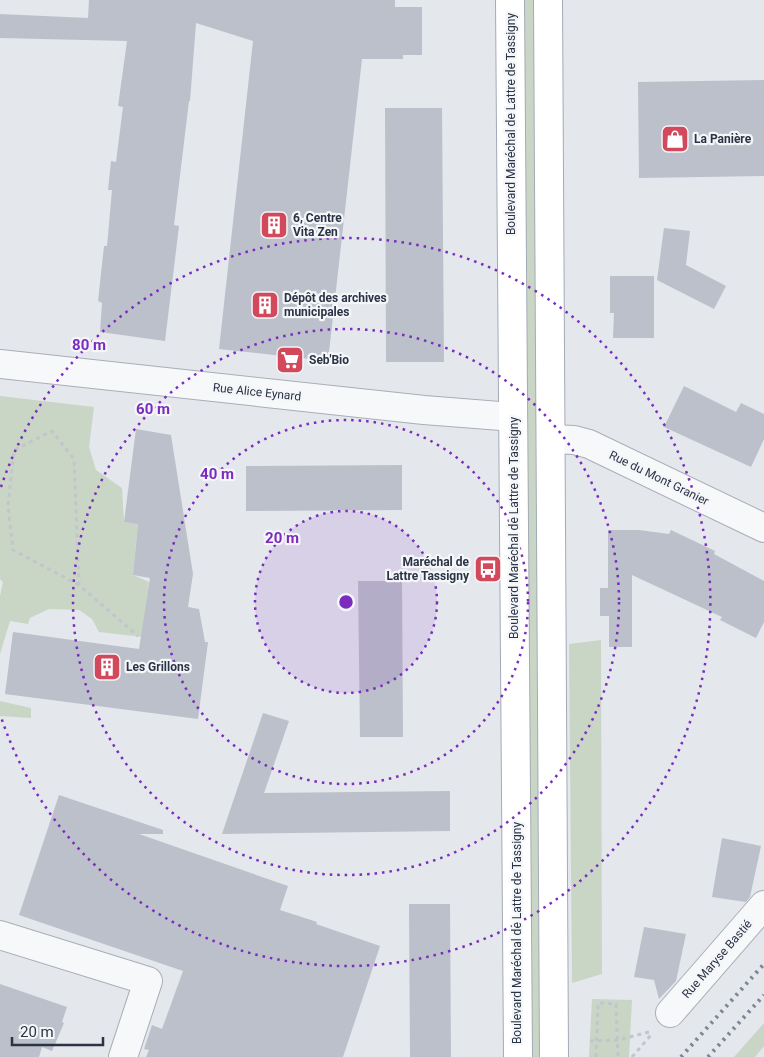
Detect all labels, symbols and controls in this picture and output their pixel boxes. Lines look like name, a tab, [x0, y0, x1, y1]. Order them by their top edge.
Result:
street label: Boulevard Maréchal de Lattre de Tassigny	[504, 13, 518, 235]
shop icon: La Panière	[660, 124, 690, 154]
place label: La Panière	[694, 132, 752, 146]
building icon: 6, Centre Vita Zen	[259, 210, 289, 240]
place label: 6, Centre Vita Zen	[293, 211, 342, 239]
building icon: Dépôt des archives municipales	[250, 290, 280, 320]
place label: Dépôt des archives municipales	[284, 291, 387, 319]
text: 80 m	[72, 336, 106, 354]
supermarket icon: Seb'Bio	[275, 345, 305, 375]
place label: Seb'Bio	[309, 353, 349, 367]
street label: Rue Alice Eynard	[212, 380, 302, 404]
text: 60 m	[136, 400, 170, 418]
street label: Boulevard Maréchal de Lattre de Tassigny	[507, 417, 521, 639]
street label: Rue du Mont Granier	[607, 448, 711, 508]
text: 40 m	[200, 465, 234, 483]
text: 20 m	[265, 529, 299, 547]
bus stop icon: Maréchal de Lattre Tassigny	[473, 554, 503, 584]
place label: Maréchal de Lattre Tassigny	[386, 555, 470, 583]
centre of rings	[337, 593, 355, 611]
building icon: Les Grillons	[92, 652, 122, 682]
place label: Les Grillons	[126, 660, 190, 674]
street label: Boulevard Maréchal de Lattre de Tassigny	[510, 822, 524, 1044]
street label: Rue Maryse Bastié	[679, 917, 755, 1001]
scale bar	[12, 1014, 104, 1046]
text: 20 m	[20, 1023, 54, 1041]

